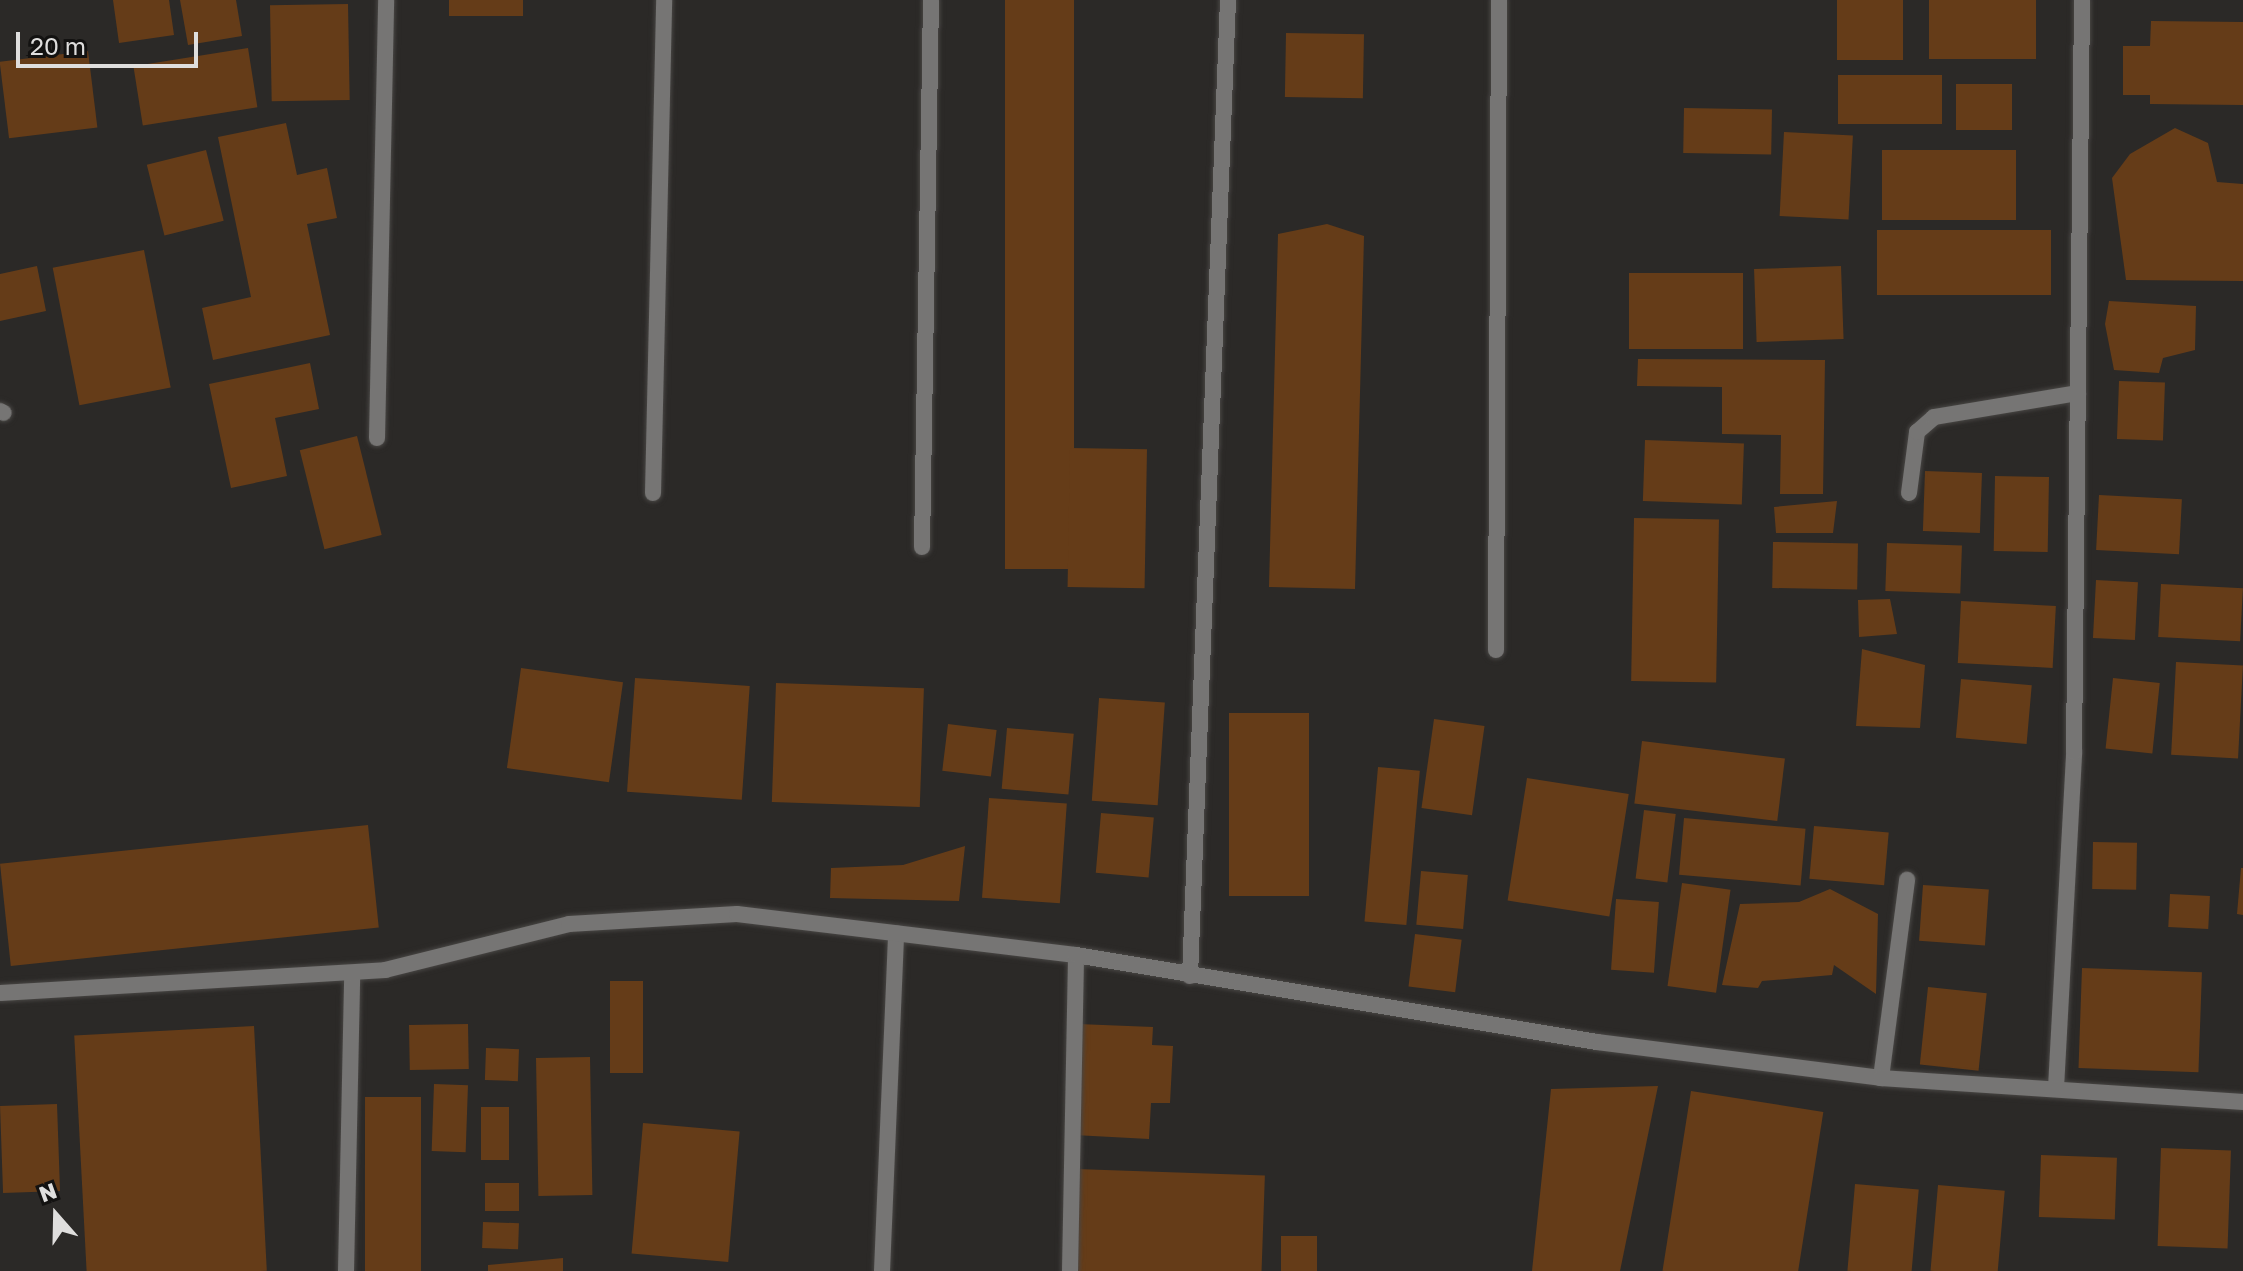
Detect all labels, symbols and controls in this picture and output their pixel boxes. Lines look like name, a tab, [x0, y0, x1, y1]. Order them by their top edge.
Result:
scale bar	[20, 16, 202, 66]
text: 20 m	[30, 31, 86, 60]
north arrow	[16, 1175, 96, 1255]
text: N	[35, 1176, 60, 1208]

